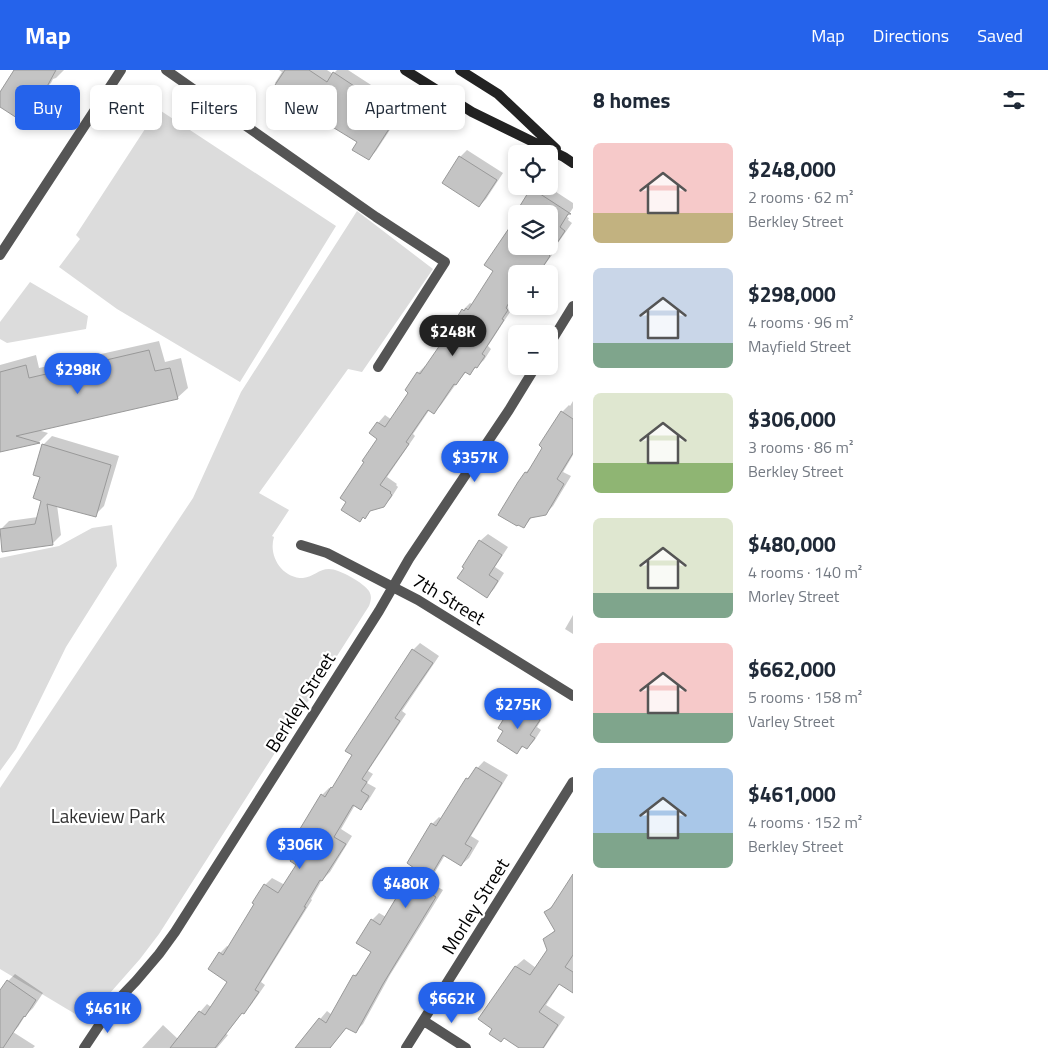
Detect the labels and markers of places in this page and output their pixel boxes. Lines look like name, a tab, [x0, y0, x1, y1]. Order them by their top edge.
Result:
pin: $248K	[418, 314, 488, 357]
pin: $298K	[43, 352, 113, 395]
pin: $357K	[440, 440, 510, 483]
pin: $275K	[483, 688, 553, 730]
pin: $306K	[265, 828, 335, 870]
pin: $480K	[371, 866, 441, 909]
pin: $662K	[417, 982, 487, 1024]
pin: $461K	[73, 992, 143, 1034]

